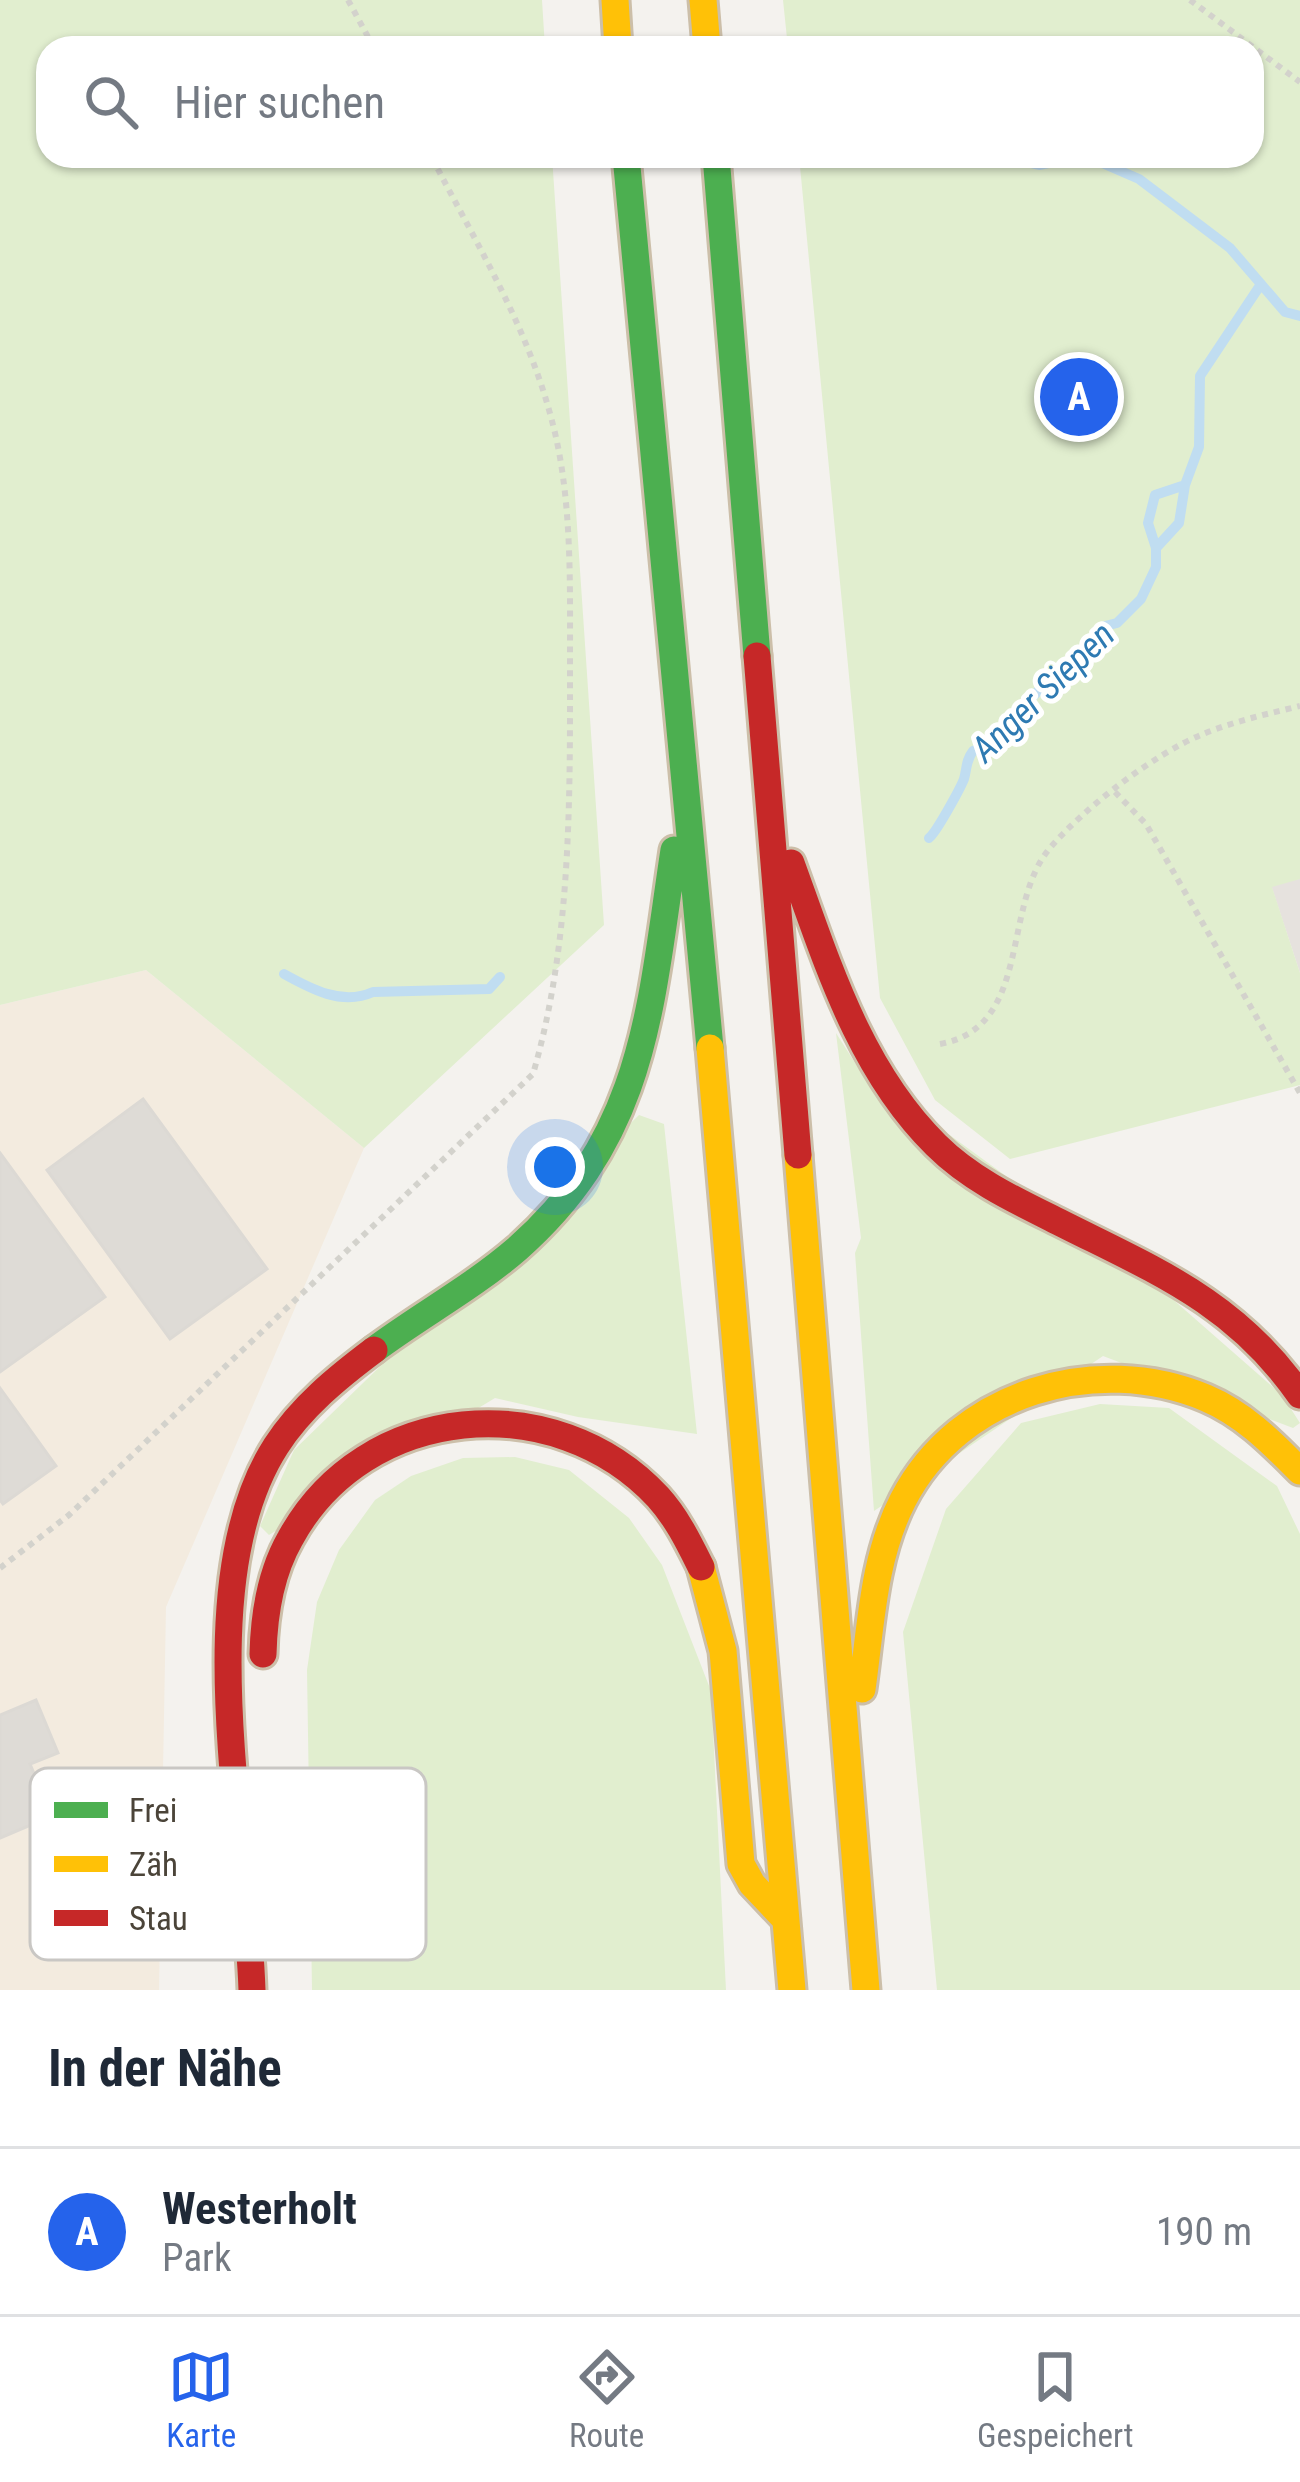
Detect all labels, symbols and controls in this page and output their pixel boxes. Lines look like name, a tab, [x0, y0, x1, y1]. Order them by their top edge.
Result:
search box	[36, 36, 1264, 168]
icon: search	[78, 69, 144, 135]
text: Hier suchen	[174, 76, 385, 129]
pin: A	[1040, 352, 1118, 442]
water label: Anger Siepen	[961, 614, 1123, 772]
your location	[525, 1137, 585, 1197]
legend	[30, 1768, 426, 1960]
text: Frei	[129, 1791, 177, 1830]
text: Zäh	[129, 1845, 178, 1884]
text: Stau	[129, 1899, 188, 1938]
text: In der Nähe	[48, 2039, 282, 2098]
text: Westerholt	[162, 2182, 357, 2235]
text: A	[75, 2209, 99, 2255]
text: 190 m	[1156, 2209, 1252, 2255]
text: Park	[162, 2235, 232, 2281]
tab: Karte	[166, 2344, 236, 2455]
tab: Route	[569, 2344, 644, 2455]
tab: Gespeichert	[977, 2344, 1134, 2455]

